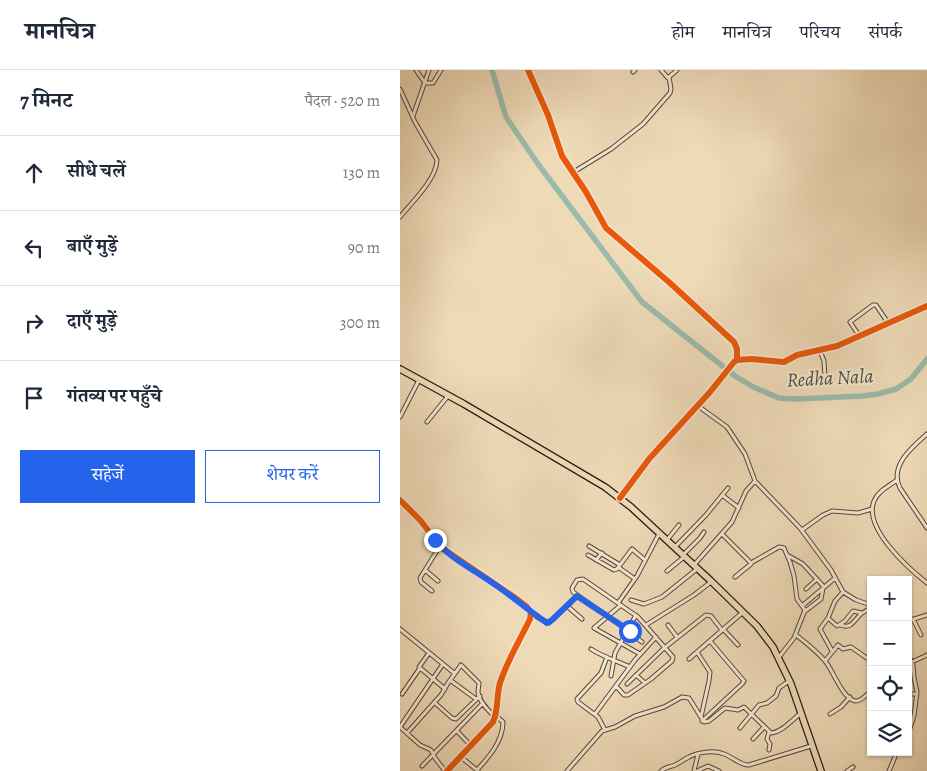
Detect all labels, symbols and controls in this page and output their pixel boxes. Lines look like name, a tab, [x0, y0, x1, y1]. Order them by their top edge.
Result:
text: मानचित्र	[25, 15, 95, 47]
text: होम	[672, 20, 695, 44]
text: मानचित्र	[723, 20, 771, 44]
text: परिचय	[799, 20, 840, 44]
text: संपर्क	[868, 20, 902, 44]
text: 7 मिनट	[20, 86, 72, 114]
text: पैदल · 520 m	[305, 90, 380, 112]
text: सीधे चलें	[67, 158, 125, 184]
icon: ahead	[20, 159, 48, 187]
text: 130 m	[343, 162, 380, 184]
text: बाएँ मुड़ें	[67, 233, 117, 259]
icon: left	[20, 234, 48, 262]
text: 90 m	[348, 237, 380, 259]
text: दाएँ मुड़ें	[67, 308, 117, 334]
icon: right	[20, 309, 48, 337]
text: 300 m	[340, 312, 380, 334]
water label: Redha Nala	[786, 362, 874, 394]
text: गंतव्य पर पहुँचे	[67, 383, 162, 409]
icon: arrive	[20, 384, 48, 412]
button: सहेजें	[20, 450, 195, 503]
button: शेयर करें	[205, 450, 380, 503]
route end	[424, 529, 447, 552]
map controls	[867, 576, 912, 756]
button: +	[867, 576, 912, 621]
route start	[619, 620, 642, 643]
button: −	[867, 621, 912, 666]
button: locate	[867, 666, 912, 711]
button: layers	[867, 711, 912, 756]

